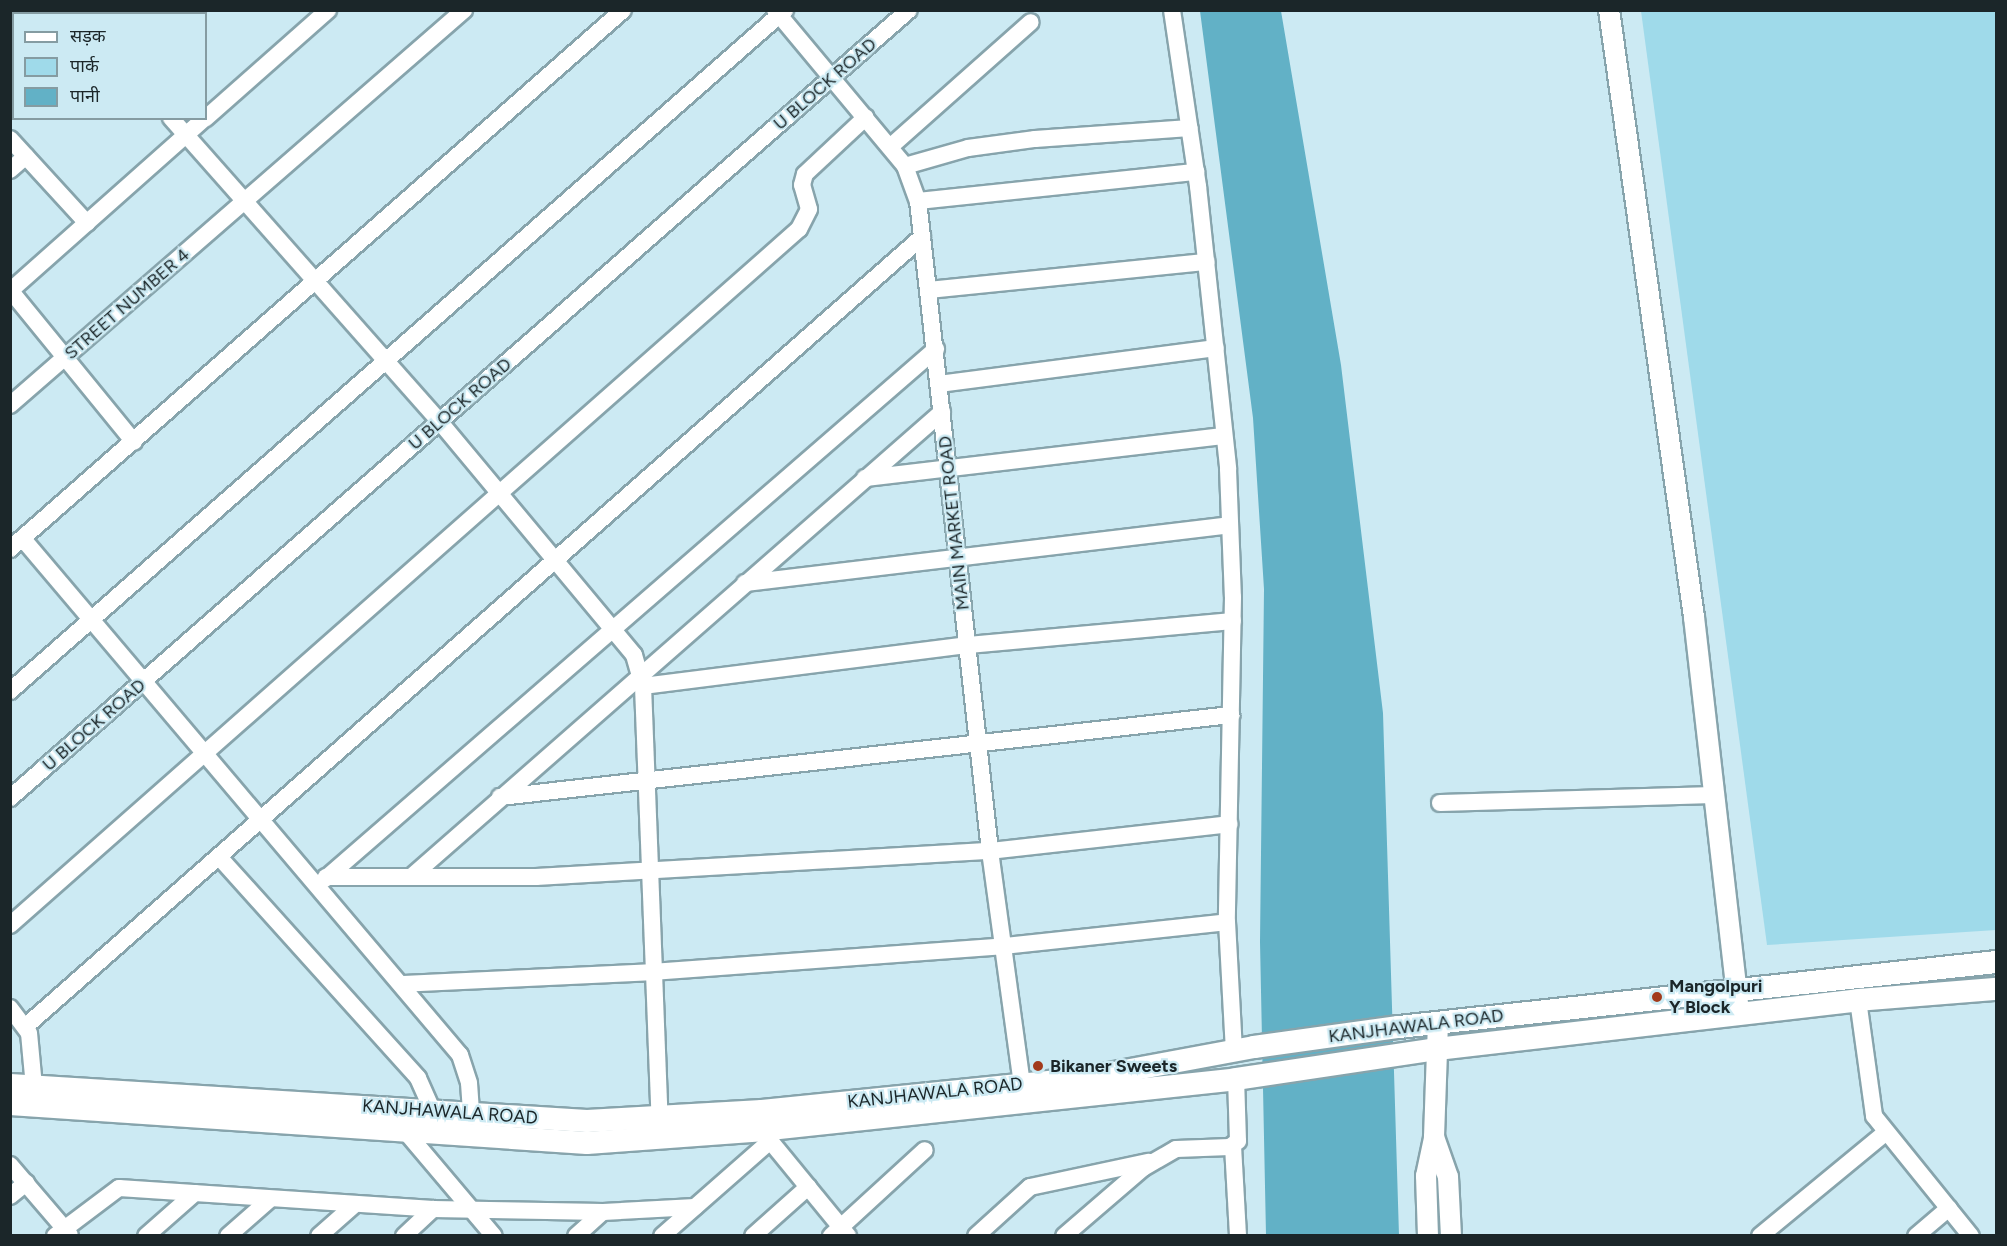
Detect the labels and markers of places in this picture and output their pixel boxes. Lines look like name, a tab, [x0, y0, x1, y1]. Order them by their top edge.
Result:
place label: Mangolpuri Y Block	[1669, 976, 1763, 1018]
marker: Mangolpuri Y Block	[1650, 990, 1664, 1004]
place label: Bikaner Sweets	[1050, 1055, 1177, 1077]
marker: Bikaner Sweets	[1031, 1059, 1045, 1073]

